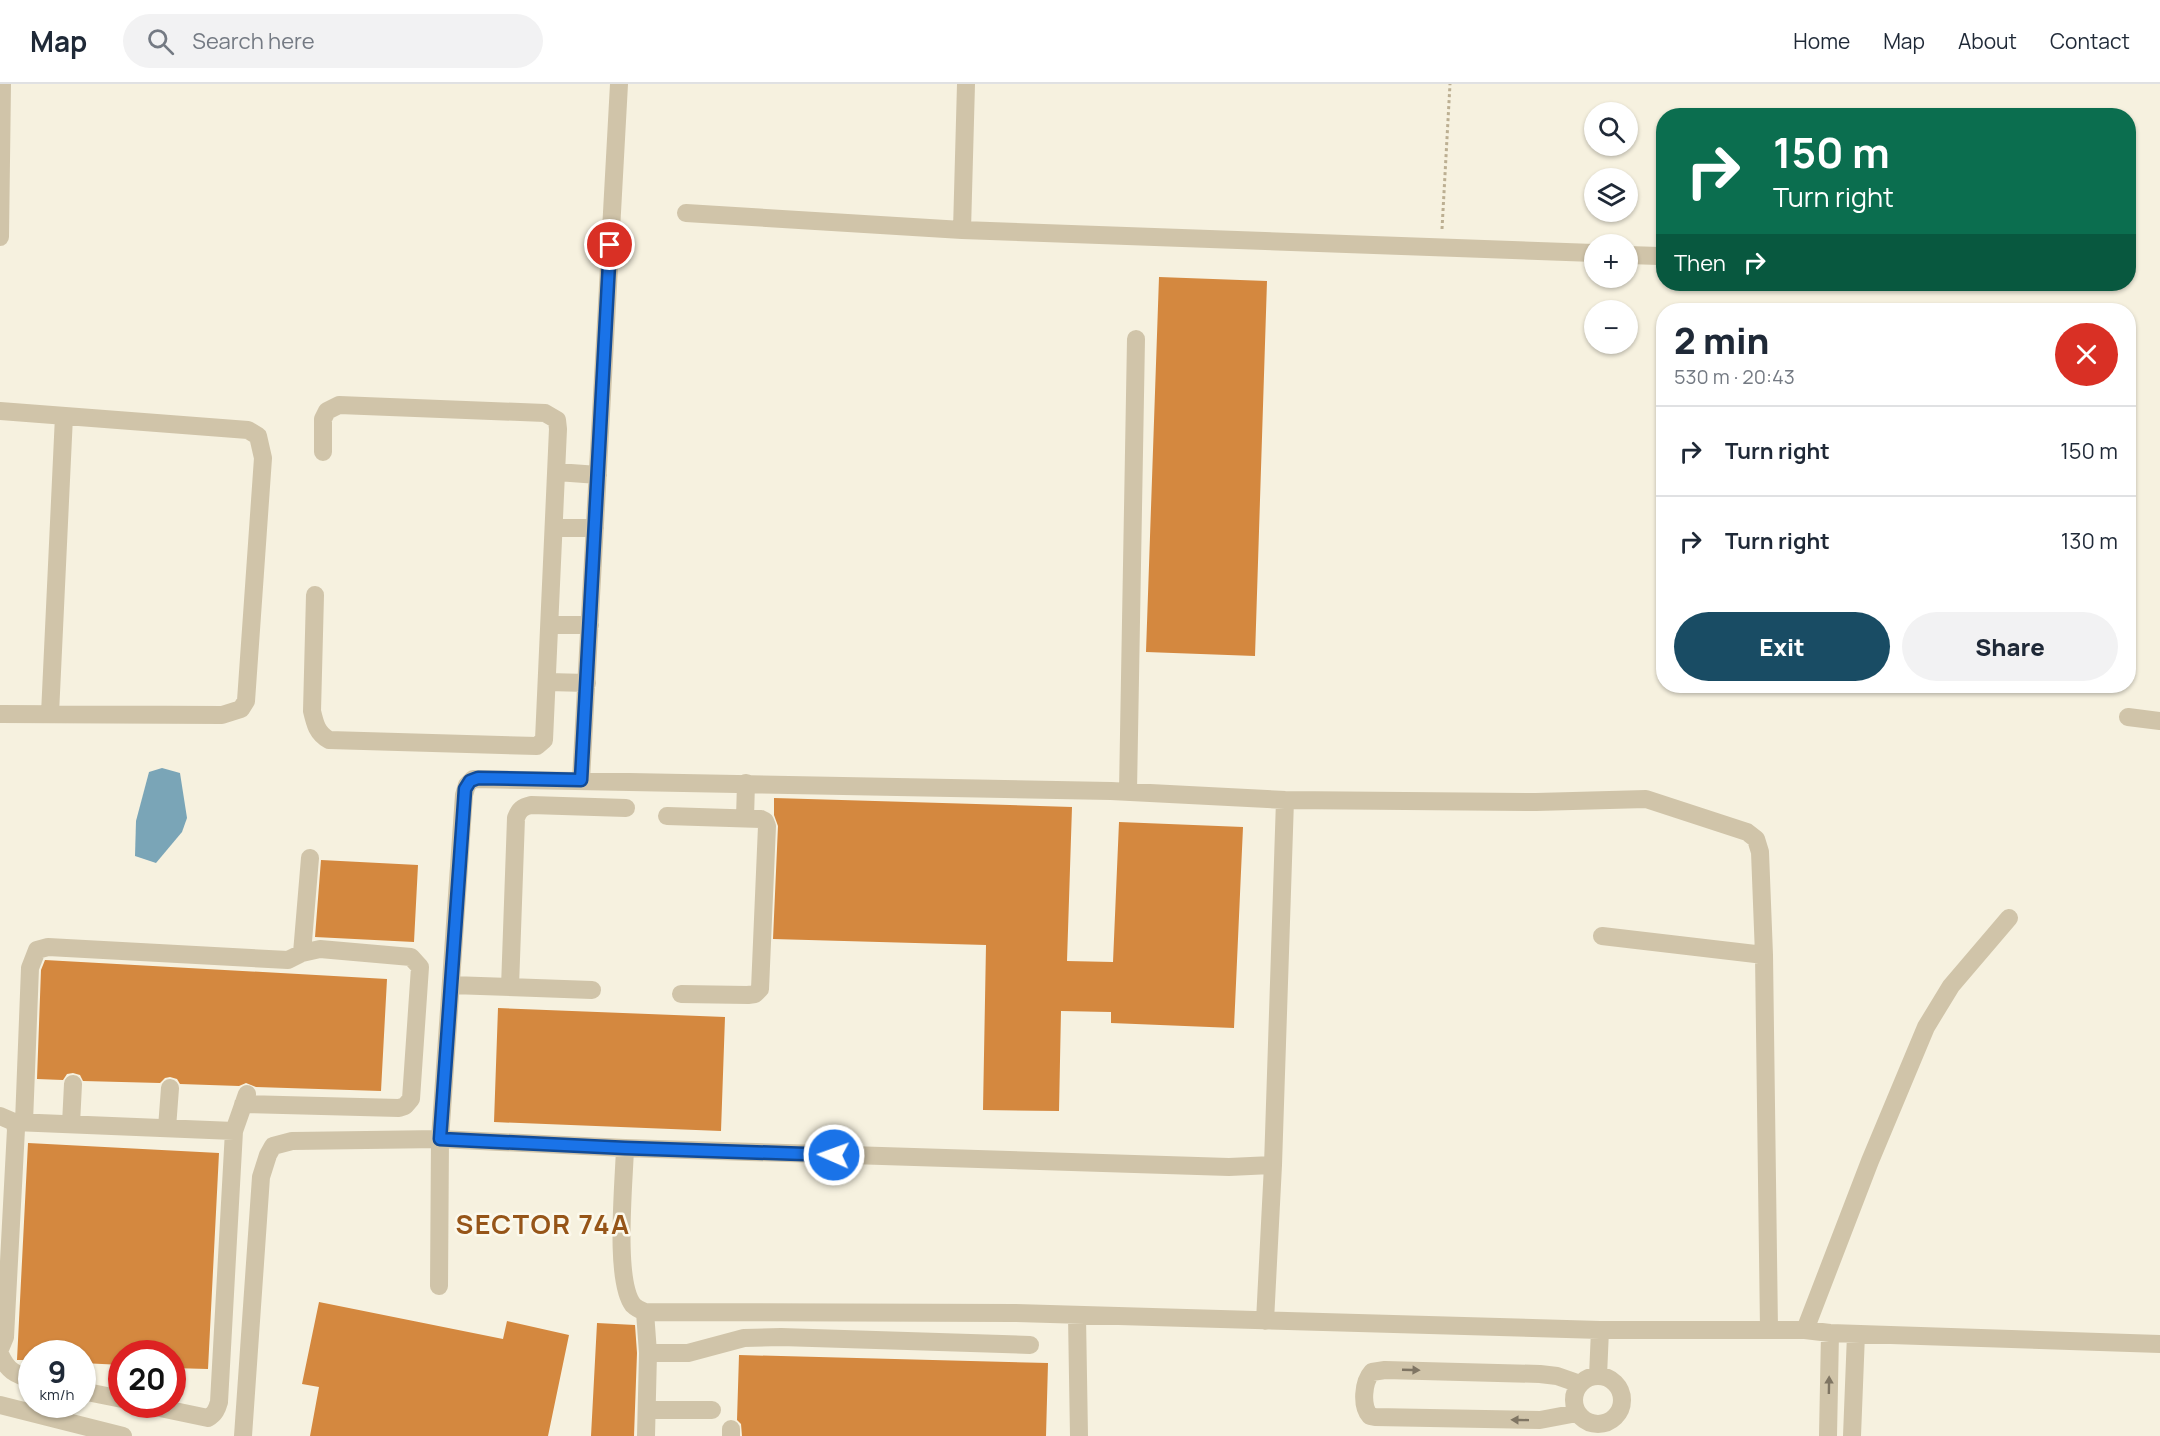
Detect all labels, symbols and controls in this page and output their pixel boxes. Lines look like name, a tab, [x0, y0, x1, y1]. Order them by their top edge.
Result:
search box	[123, 14, 543, 68]
text: Map	[30, 22, 87, 60]
icon: search	[144, 25, 177, 58]
text: Search here	[192, 26, 315, 56]
text: Home	[1793, 27, 1850, 55]
text: Map	[1883, 27, 1925, 55]
text: About	[1958, 27, 2017, 55]
text: Contact	[2050, 27, 2130, 55]
map controls	[1584, 102, 1638, 354]
button: search	[1584, 102, 1638, 156]
text: 150 m	[1773, 123, 1890, 181]
icon: right	[1674, 132, 1752, 210]
button: layers	[1584, 168, 1638, 222]
text: Turn right	[1773, 178, 1894, 215]
pin	[584, 219, 635, 270]
icon: arrive	[593, 228, 626, 261]
button: +	[1584, 234, 1638, 288]
icon: right	[1738, 246, 1771, 279]
text: Then	[1674, 248, 1726, 278]
button: −	[1584, 300, 1638, 354]
text: 2 min	[1674, 316, 1769, 365]
button: close	[2055, 323, 2118, 386]
text: 530 m · 20:43	[1674, 363, 1795, 390]
icon: right	[1674, 435, 1707, 468]
text: Turn right	[1725, 436, 1830, 466]
text: 150 m	[2060, 436, 2118, 466]
icon: right	[1674, 525, 1707, 558]
text: Turn right	[1725, 526, 1830, 556]
text: 130 m	[2061, 526, 2118, 556]
button: Exit	[1674, 612, 1890, 681]
button: Share	[1902, 612, 2118, 681]
position arrow	[802, 1123, 866, 1187]
district label: SECTOR 74A	[455, 1205, 631, 1242]
speed limit sign: 20	[108, 1340, 186, 1418]
text: 9	[48, 1351, 66, 1392]
one-way arrow	[1402, 1366, 1421, 1375]
one-way arrow	[1824, 1375, 1834, 1394]
text: km/h	[40, 1384, 74, 1405]
one-way arrow	[1510, 1415, 1529, 1425]

